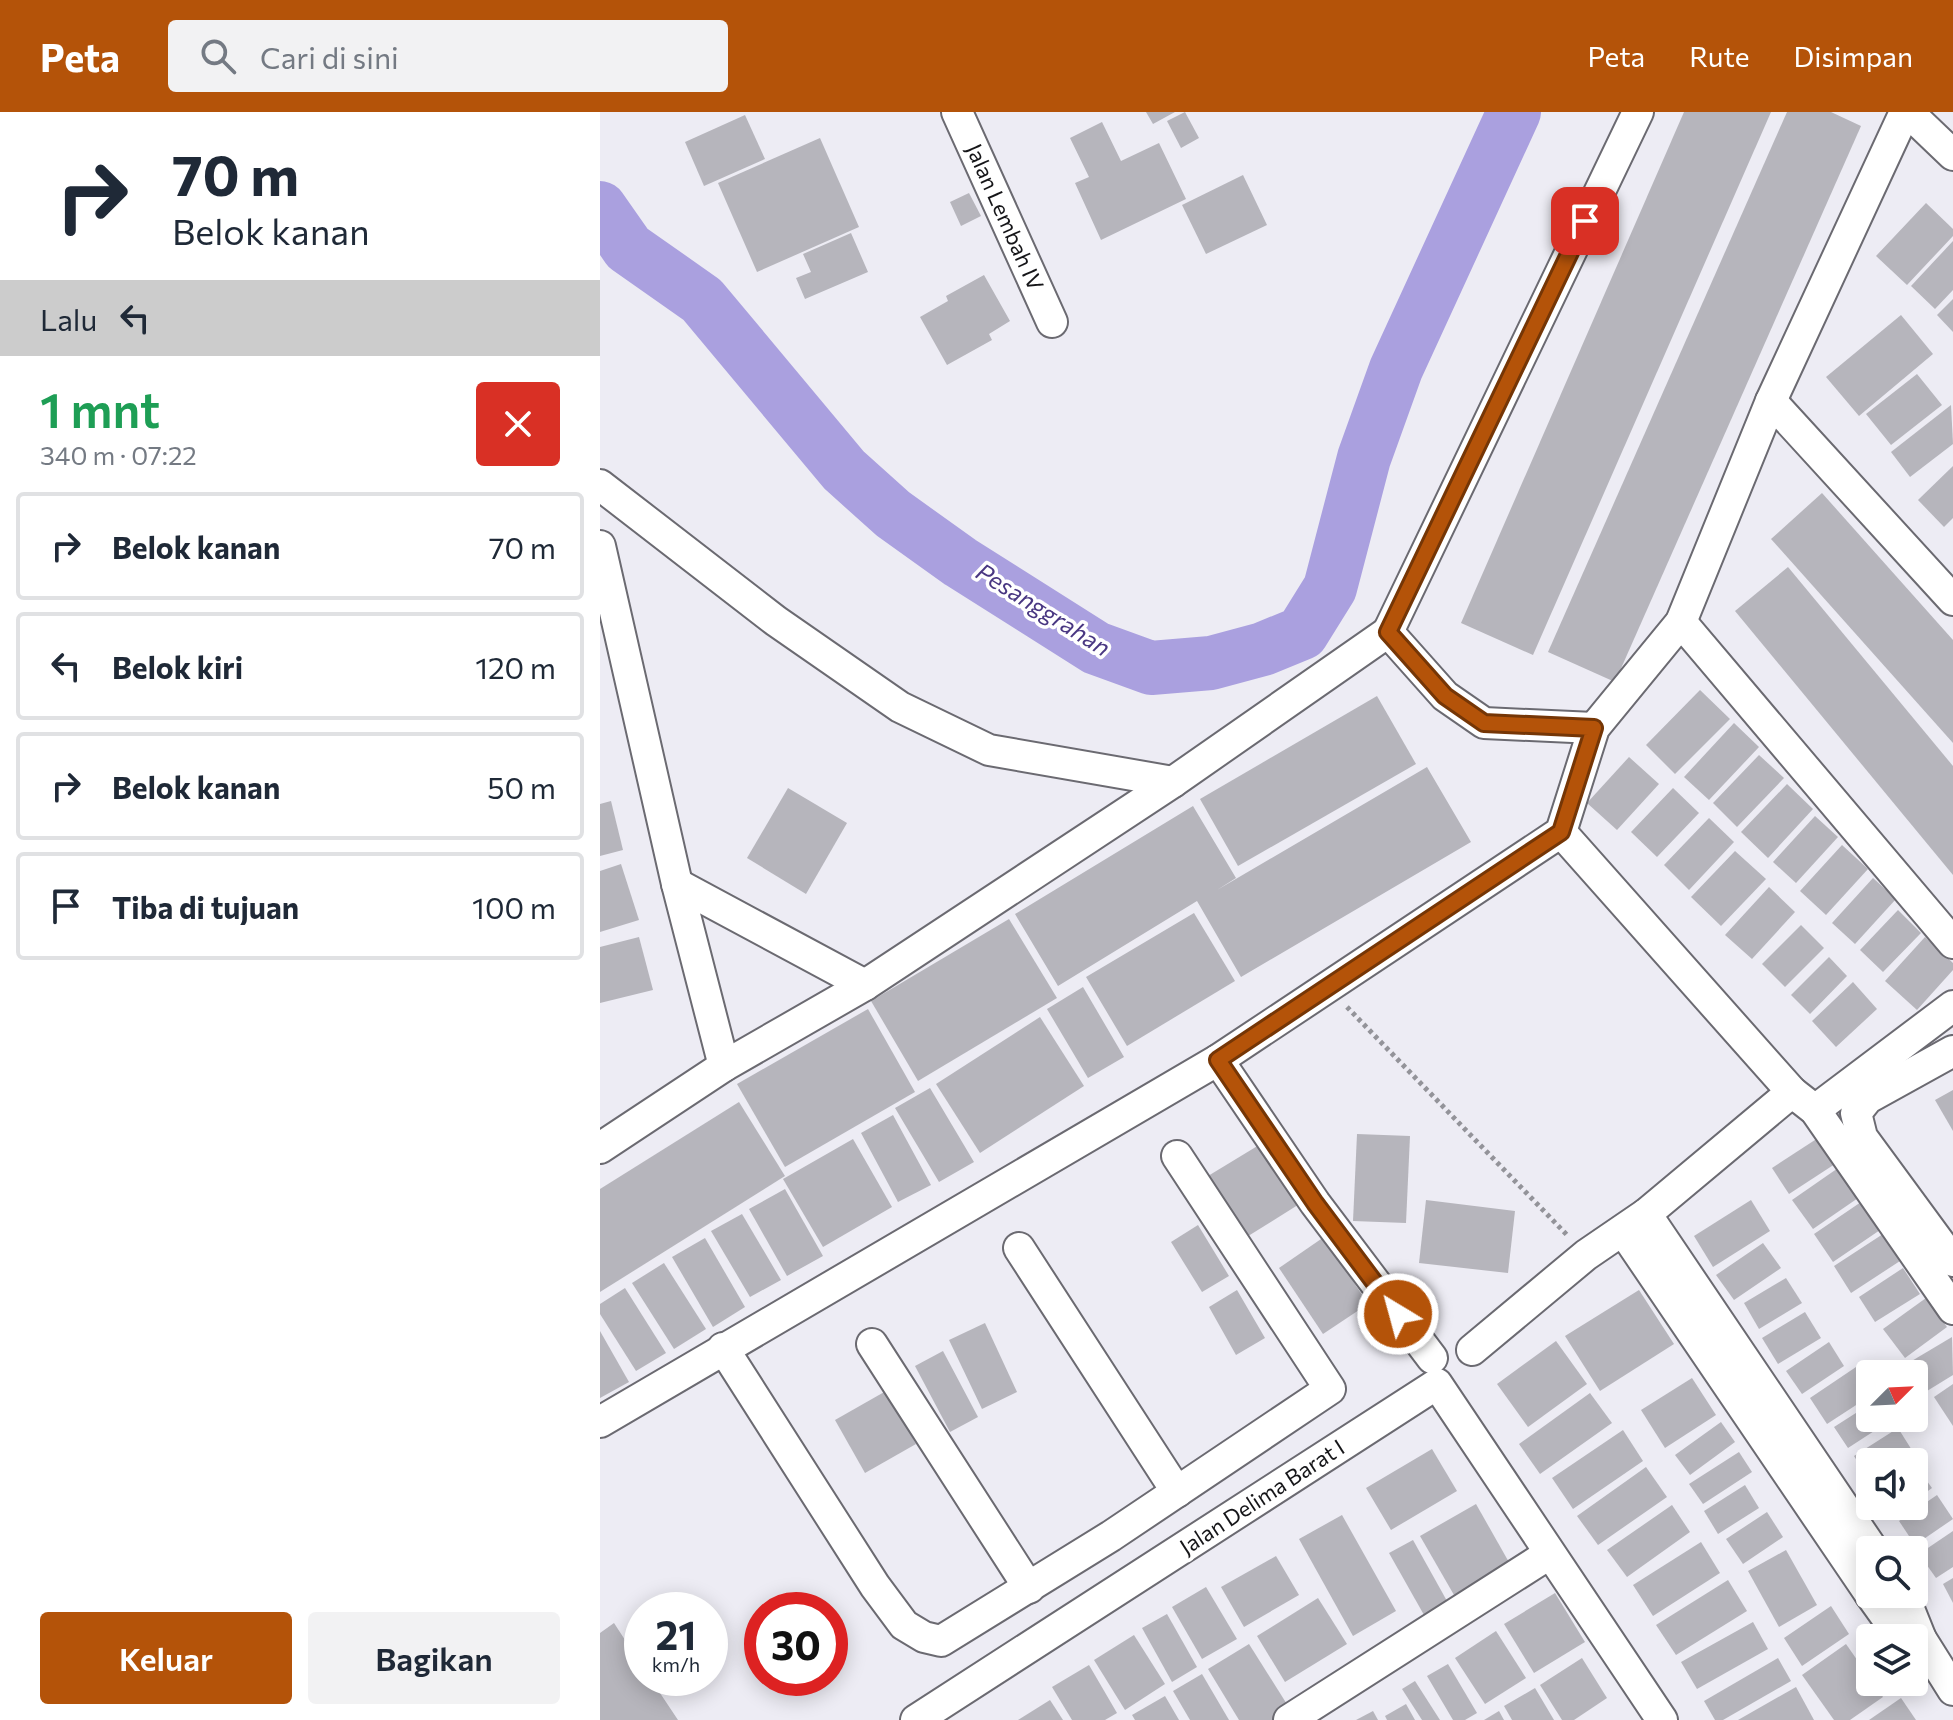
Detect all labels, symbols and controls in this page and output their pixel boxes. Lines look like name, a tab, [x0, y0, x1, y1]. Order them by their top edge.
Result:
search box	[168, 20, 728, 92]
text: Peta	[40, 33, 120, 80]
icon: search	[196, 34, 240, 78]
text: Cari di sini	[260, 38, 399, 75]
text: Peta	[1587, 39, 1645, 73]
text: Rute	[1689, 39, 1750, 73]
text: Disimpan	[1794, 39, 1913, 73]
text: 70 m	[172, 139, 299, 208]
street label: Jalan Lembah IV	[961, 139, 1050, 294]
icon: right	[40, 144, 144, 248]
pin	[1551, 187, 1619, 255]
icon: arrive	[1563, 199, 1607, 243]
text: Belok kanan	[172, 208, 370, 252]
icon: left	[113, 296, 157, 340]
text: Lalu	[40, 300, 97, 337]
text: 1 mnt	[40, 379, 160, 438]
button: close	[476, 382, 560, 466]
text: 340 m · 07:22	[40, 439, 197, 470]
icon: right	[44, 524, 88, 568]
text: Belok kanan	[112, 528, 280, 565]
text: 70 m	[489, 528, 556, 565]
water label: Pesanggrahan	[971, 556, 1116, 661]
icon: left	[44, 644, 88, 688]
text: Belok kiri	[112, 648, 243, 685]
text: 120 m	[475, 648, 556, 685]
icon: right	[44, 764, 88, 808]
text: Belok kanan	[112, 768, 280, 805]
text: 50 m	[487, 768, 556, 805]
icon: arrive	[44, 884, 88, 928]
text: Tiba di tujuan	[112, 888, 299, 925]
text: 100 m	[472, 888, 556, 925]
position arrow	[1356, 1272, 1440, 1356]
north arrow	[1856, 1360, 1928, 1432]
map controls	[1856, 1360, 1928, 1696]
street label: Jalan Delima Barat I	[1174, 1433, 1349, 1560]
button: sound	[1856, 1448, 1928, 1520]
button: search	[1856, 1536, 1928, 1608]
speed limit sign: 30	[744, 1592, 848, 1696]
text: 21	[656, 1609, 696, 1658]
button: Keluar	[40, 1612, 292, 1704]
button: Bagikan	[308, 1612, 560, 1704]
button: layers	[1856, 1624, 1928, 1696]
text: km/h	[652, 1652, 700, 1676]

